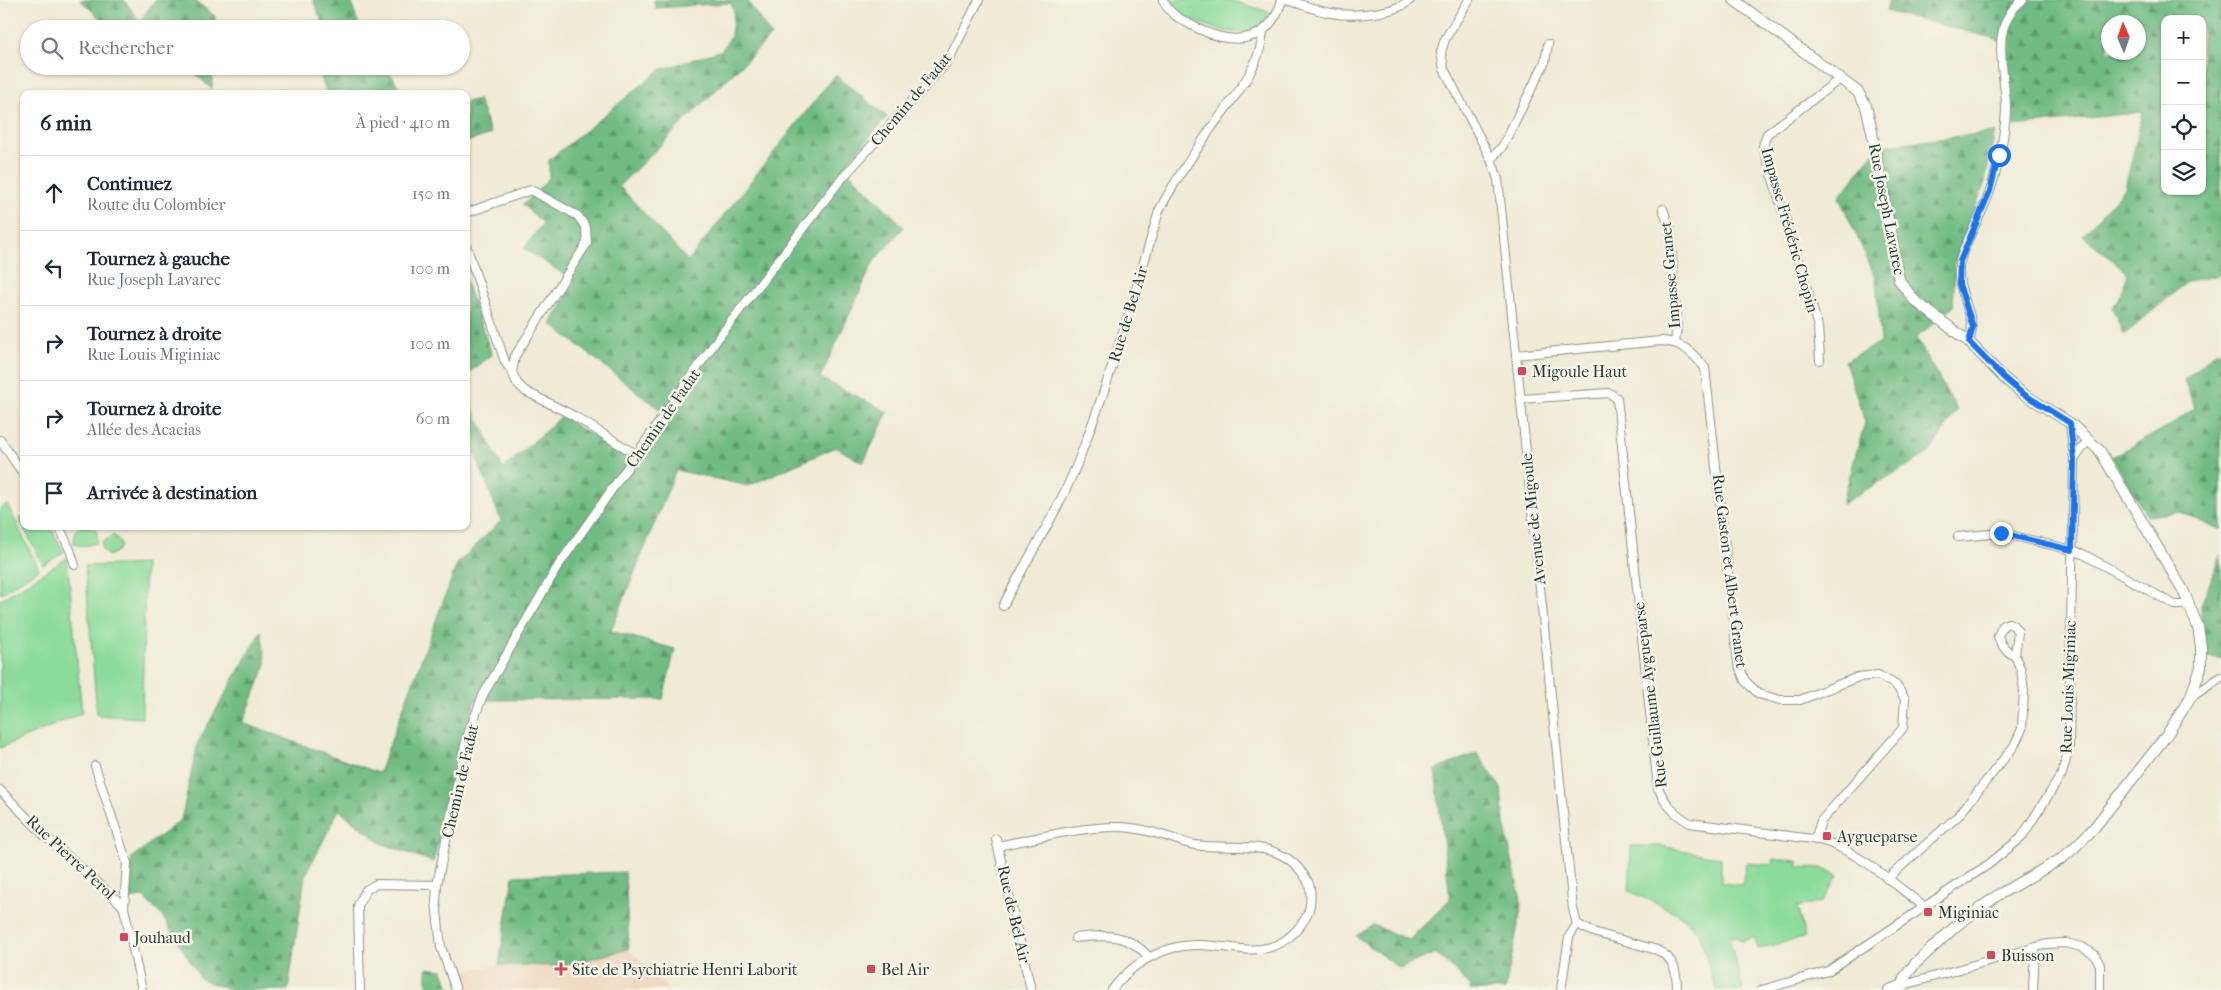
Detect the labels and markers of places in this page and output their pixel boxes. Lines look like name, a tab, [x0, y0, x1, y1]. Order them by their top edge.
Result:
place label: Migoule Haut	[1532, 362, 1627, 381]
marker: Migoule Haut	[1516, 365, 1528, 377]
place label: Aygueparse	[1836, 827, 1917, 846]
marker: Aygueparse	[1821, 830, 1833, 842]
place label: Miginiac	[1938, 903, 1999, 922]
marker: Miginiac	[1922, 906, 1934, 918]
place label: Jouhaud	[132, 928, 191, 947]
marker: Jouhaud	[118, 931, 130, 943]
place label: Buisson	[2001, 946, 2055, 965]
marker: Buisson	[1985, 949, 1997, 961]
place label: Site de Psychiatrie Henri Laborit	[572, 960, 798, 979]
place label: Bel Air	[881, 960, 929, 979]
marker: Site de Psychiatrie Henri Laborit	[554, 962, 568, 976]
marker: Bel Air	[865, 963, 877, 975]

